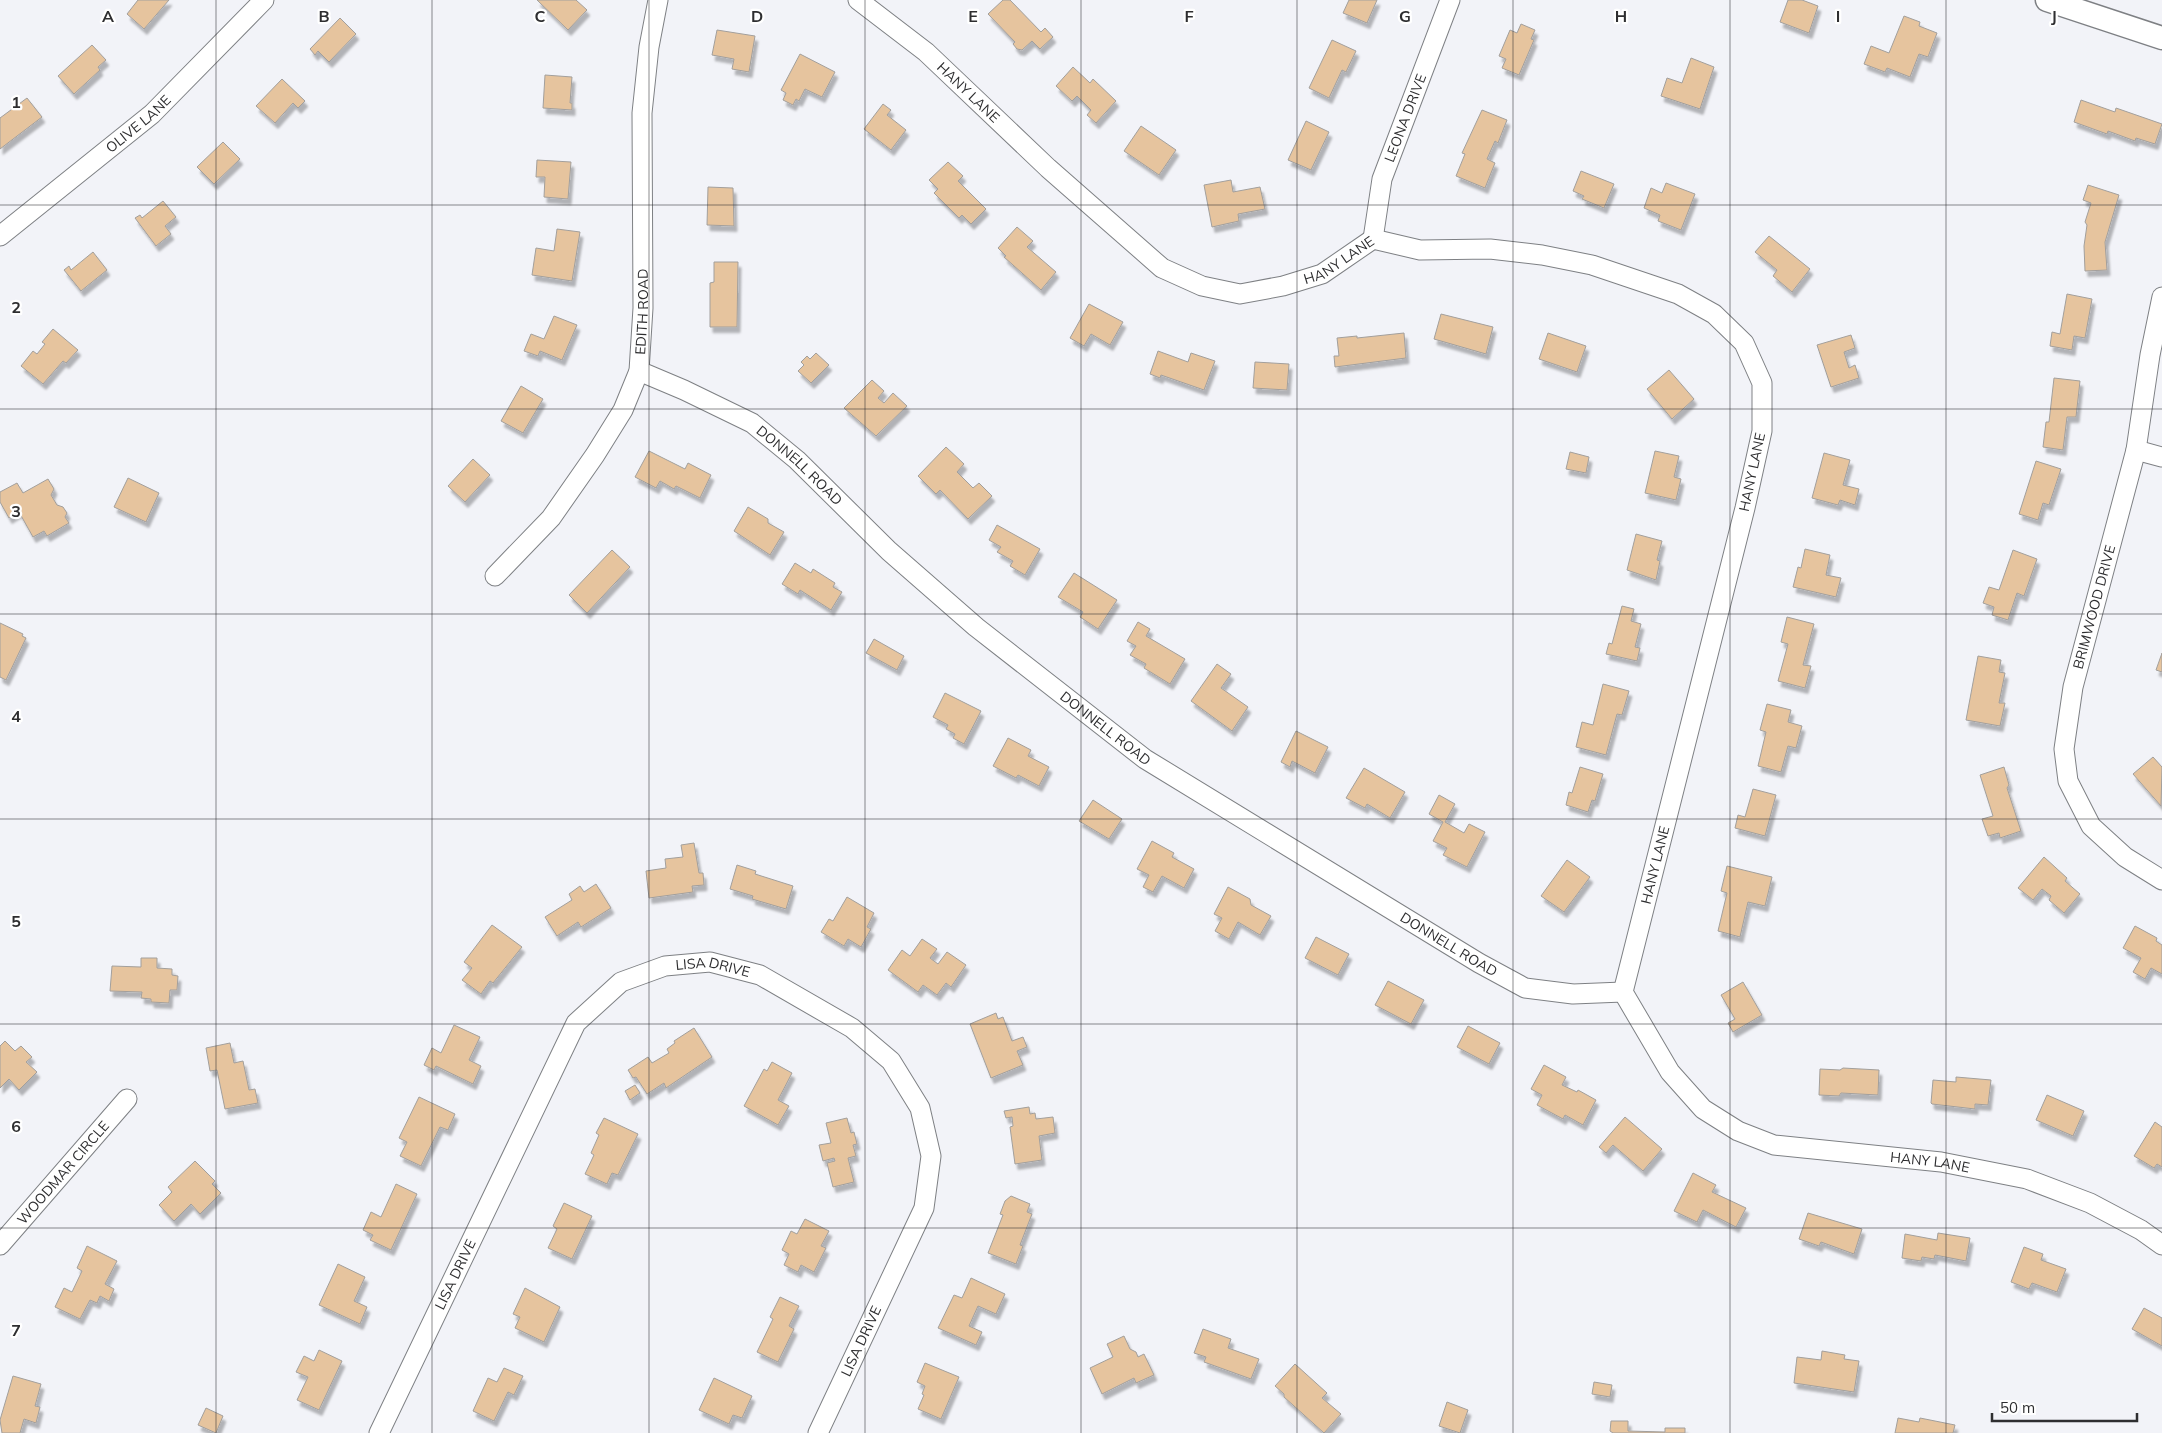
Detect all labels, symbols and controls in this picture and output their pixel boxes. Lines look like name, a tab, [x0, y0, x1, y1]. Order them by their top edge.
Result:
text: A	[102, 6, 114, 26]
text: B	[318, 6, 330, 26]
text: C	[535, 6, 546, 26]
text: D	[751, 6, 763, 26]
text: E	[968, 6, 978, 26]
text: F	[1184, 6, 1194, 26]
text: G	[1399, 6, 1411, 26]
text: H	[1615, 6, 1627, 26]
text: I	[1836, 6, 1840, 26]
text: J	[2051, 6, 2057, 26]
street label: HANY LANE	[933, 58, 1004, 126]
street label: LEONA DRIVE	[1380, 71, 1430, 165]
street label: OLIVE LANE	[102, 91, 175, 157]
text: 1	[11, 92, 21, 112]
street label: HANY LANE	[1301, 232, 1378, 288]
street label: EDITH ROAD	[631, 269, 652, 355]
text: 2	[11, 297, 21, 317]
street label: DONNELL ROAD	[753, 421, 846, 509]
street label: HANY LANE	[1735, 431, 1769, 513]
text: 3	[11, 501, 21, 521]
street label: BRIMWOOD DRIVE	[2069, 543, 2119, 671]
street label: DONNELL ROAD	[1057, 687, 1155, 769]
text: 4	[11, 706, 21, 726]
street label: HANY LANE	[1637, 824, 1673, 906]
street label: DONNELL ROAD	[1397, 908, 1501, 980]
text: 5	[11, 911, 21, 931]
street label: LISA DRIVE	[675, 953, 752, 981]
text: 6	[11, 1116, 21, 1136]
street label: WOODMAR CIRCLE	[13, 1117, 113, 1228]
street label: HANY LANE	[1889, 1148, 1971, 1176]
street label: LISA DRIVE	[431, 1236, 480, 1312]
street label: LISA DRIVE	[837, 1303, 885, 1379]
text: 7	[11, 1320, 21, 1340]
scale bar	[1992, 1390, 2137, 1422]
text: 50 m	[2000, 1398, 2035, 1417]

